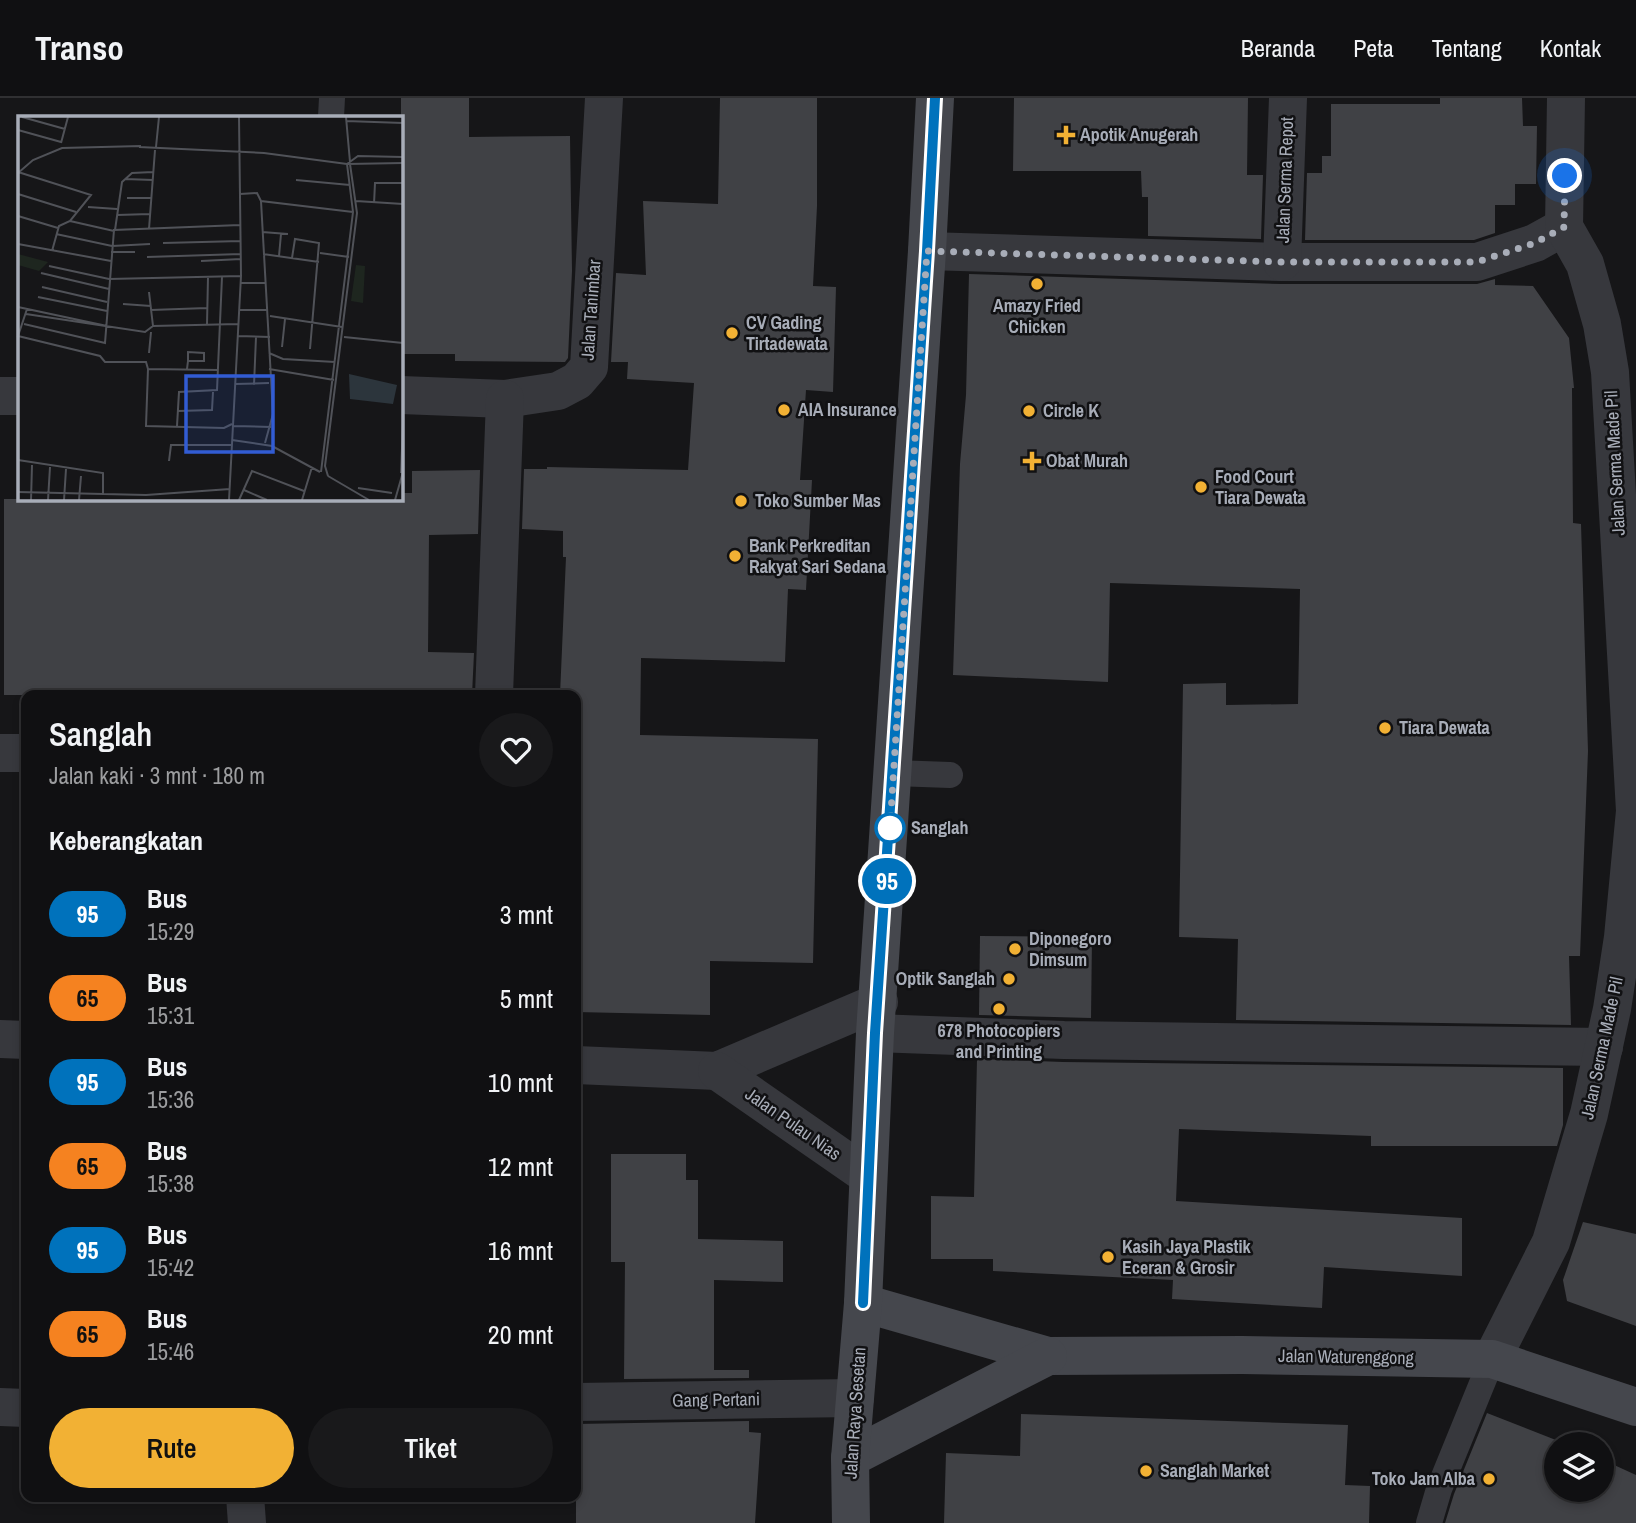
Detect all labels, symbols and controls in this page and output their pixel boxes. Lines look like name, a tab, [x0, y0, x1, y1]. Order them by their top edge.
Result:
text: Transo	[35, 26, 124, 70]
text: Beranda	[1241, 32, 1315, 64]
text: Peta	[1353, 32, 1394, 64]
text: Tentang	[1432, 32, 1502, 64]
text: Kontak	[1540, 32, 1601, 64]
inset map	[18, 116, 402, 500]
street label: Jalan Serma Repot	[1270, 116, 1299, 244]
place label: Apotik Anugerah	[1080, 122, 1198, 147]
marker: Apotik Anugerah	[1058, 127, 1074, 143]
your location	[1547, 158, 1582, 193]
street label: Jalan Tanimbar	[575, 259, 606, 361]
marker: Amazy Fried Chicken	[1029, 276, 1045, 292]
place label: Amazy Fried Chicken	[993, 293, 1081, 339]
place label: CV Gading Tirtadewata	[746, 310, 829, 356]
marker: CV Gading Tirtadewata	[724, 325, 740, 341]
street label: Jalan Serma Made Pil	[1598, 390, 1631, 536]
place label: AIA Insurance	[798, 397, 897, 422]
place label: Circle K	[1043, 398, 1099, 423]
marker: AIA Insurance	[776, 402, 792, 418]
marker: Circle K	[1021, 403, 1037, 419]
place label: Obat Murah	[1046, 448, 1128, 473]
marker: Obat Murah	[1024, 453, 1040, 469]
place label: Food Court Tiara Dewata	[1215, 464, 1307, 510]
marker: Food Court Tiara Dewata	[1193, 479, 1209, 495]
place label: Toko Sumber Mas	[755, 488, 881, 513]
marker: Toko Sumber Mas	[733, 493, 749, 509]
place label: Bank Perkreditan Rakyat Sari Sedana	[749, 533, 887, 579]
marker: Bank Perkreditan Rakyat Sari Sedana	[727, 548, 743, 564]
text: Sanglah	[49, 712, 152, 756]
button: heart	[479, 713, 553, 787]
place label: Tiara Dewata	[1399, 715, 1491, 740]
marker: Tiara Dewata	[1377, 720, 1393, 736]
text: Jalan kaki · 3 mnt · 180 m	[49, 760, 265, 791]
marker: Sanglah	[875, 813, 905, 843]
place label: Sanglah	[911, 815, 968, 840]
text: Keberangkatan	[49, 823, 203, 858]
line badge: 95	[856, 858, 918, 904]
text: 95	[876, 865, 898, 897]
text: Bus	[147, 881, 187, 916]
text: 3 mnt	[500, 897, 553, 932]
text: 95	[77, 898, 98, 930]
text: 15:29	[147, 916, 194, 947]
place label: Diponegoro Dimsum	[1029, 926, 1112, 972]
marker: Diponegoro Dimsum	[1007, 941, 1023, 957]
text: Bus	[147, 965, 187, 1000]
place label: Optik Sanglah	[896, 966, 995, 991]
marker: Optik Sanglah	[1001, 971, 1017, 987]
street label: Jalan Serma Made Pil	[1574, 974, 1629, 1122]
text: 5 mnt	[500, 981, 553, 1016]
text: 65	[77, 982, 98, 1014]
text: 15:31	[147, 1000, 194, 1031]
marker: 678 Photocopiers and Printing	[991, 1001, 1007, 1017]
place label: 678 Photocopiers and Printing	[937, 1018, 1061, 1064]
text: Bus	[147, 1049, 187, 1084]
text: 10 mnt	[488, 1065, 553, 1100]
text: 95	[77, 1066, 98, 1098]
street label: Jalan Pulau Nias	[740, 1081, 846, 1166]
text: 15:36	[147, 1084, 194, 1115]
text: Bus	[147, 1133, 187, 1168]
text: 12 mnt	[488, 1149, 553, 1184]
text: 65	[77, 1150, 98, 1182]
text: 15:38	[147, 1168, 194, 1199]
text: Bus	[147, 1217, 187, 1252]
text: 16 mnt	[488, 1233, 553, 1268]
text: 95	[77, 1234, 98, 1266]
place label: Kasih Jaya Plastik Eceran & Grosir	[1122, 1234, 1252, 1280]
marker: Kasih Jaya Plastik Eceran & Grosir	[1100, 1249, 1116, 1265]
text: 15:42	[147, 1252, 194, 1283]
text: Bus	[147, 1301, 187, 1336]
text: 20 mnt	[488, 1317, 553, 1352]
text: 65	[77, 1318, 98, 1350]
text: 15:46	[147, 1336, 194, 1367]
street label: Jalan Waturenggong	[1278, 1343, 1415, 1370]
street label: Jalan Raya Sesetan	[837, 1346, 872, 1480]
street label: Gang Pertani	[672, 1386, 760, 1413]
button: Rute	[49, 1408, 294, 1488]
button: Tiket	[308, 1408, 553, 1488]
map controls	[1544, 1432, 1614, 1502]
button: layers	[1544, 1432, 1614, 1502]
place label: Sanglah Market	[1160, 1458, 1269, 1483]
marker: Sanglah Market	[1138, 1463, 1154, 1479]
place label: Toko Jam Alba	[1372, 1466, 1476, 1491]
marker: Toko Jam Alba	[1481, 1471, 1497, 1487]

